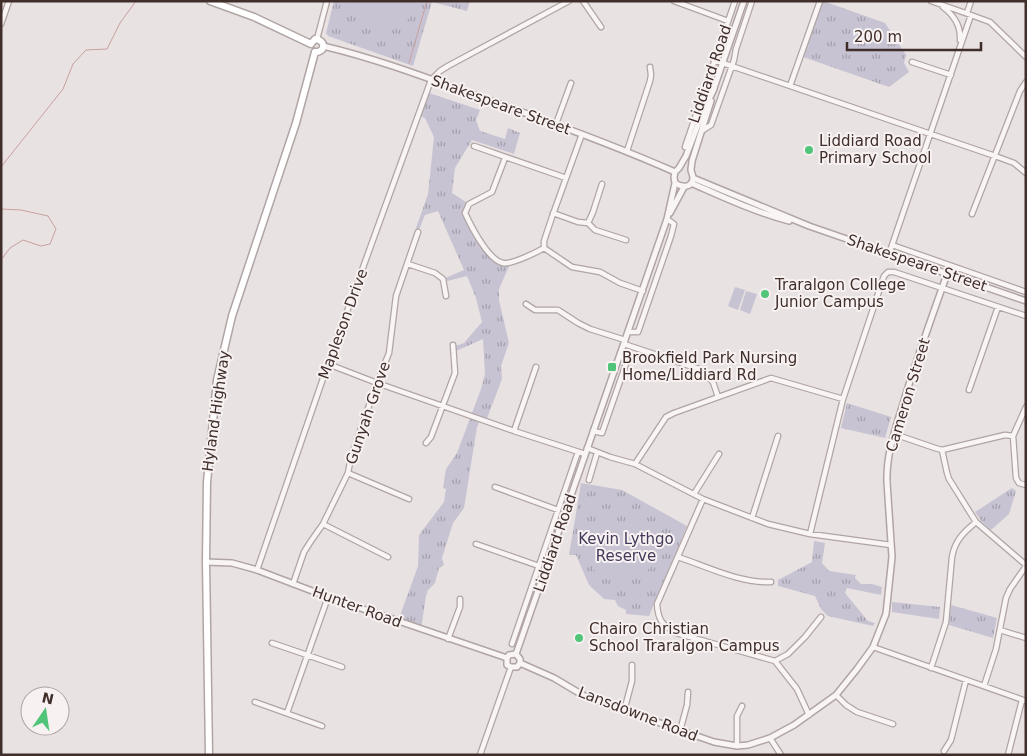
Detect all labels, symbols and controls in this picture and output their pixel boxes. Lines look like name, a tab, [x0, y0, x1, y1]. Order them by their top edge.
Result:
scale bar	[847, 20, 981, 52]
street label: Liddiard Road	[685, 22, 735, 126]
text: 200 m	[854, 28, 902, 46]
street label: Shakespeare Street	[429, 71, 573, 139]
place label: Liddiard Road Primary School	[819, 132, 932, 167]
marker: Liddiard Road Primary School	[803, 144, 815, 156]
street label: Shakespeare Street	[845, 231, 989, 295]
street label: Mapleson Drive	[315, 266, 371, 382]
place label: Traralgon College Junior Campus	[774, 276, 906, 311]
marker: Traralgon College Junior Campus	[759, 288, 771, 300]
street label: Cameron Street	[882, 336, 934, 454]
street label: Hyland Highway	[199, 349, 233, 473]
place label: Brookfield Park Nursing Home/Liddiard Rd	[622, 349, 797, 384]
street label: Gunyah Grove	[342, 359, 394, 467]
marker: Brookfield Park Nursing Home/Liddiard Rd	[606, 361, 618, 373]
street label: Liddiard Road	[530, 491, 580, 595]
park label: Kevin Lythgo Reserve	[578, 530, 674, 565]
street label: Hunter Road	[310, 582, 404, 632]
place label: Chairo Christian School Traralgon Campus	[589, 620, 780, 655]
marker: Chairo Christian School Traralgon Campus	[573, 632, 585, 644]
street label: Lansdowne Road	[575, 683, 701, 745]
north arrow	[20, 686, 70, 736]
text: N	[40, 689, 55, 707]

